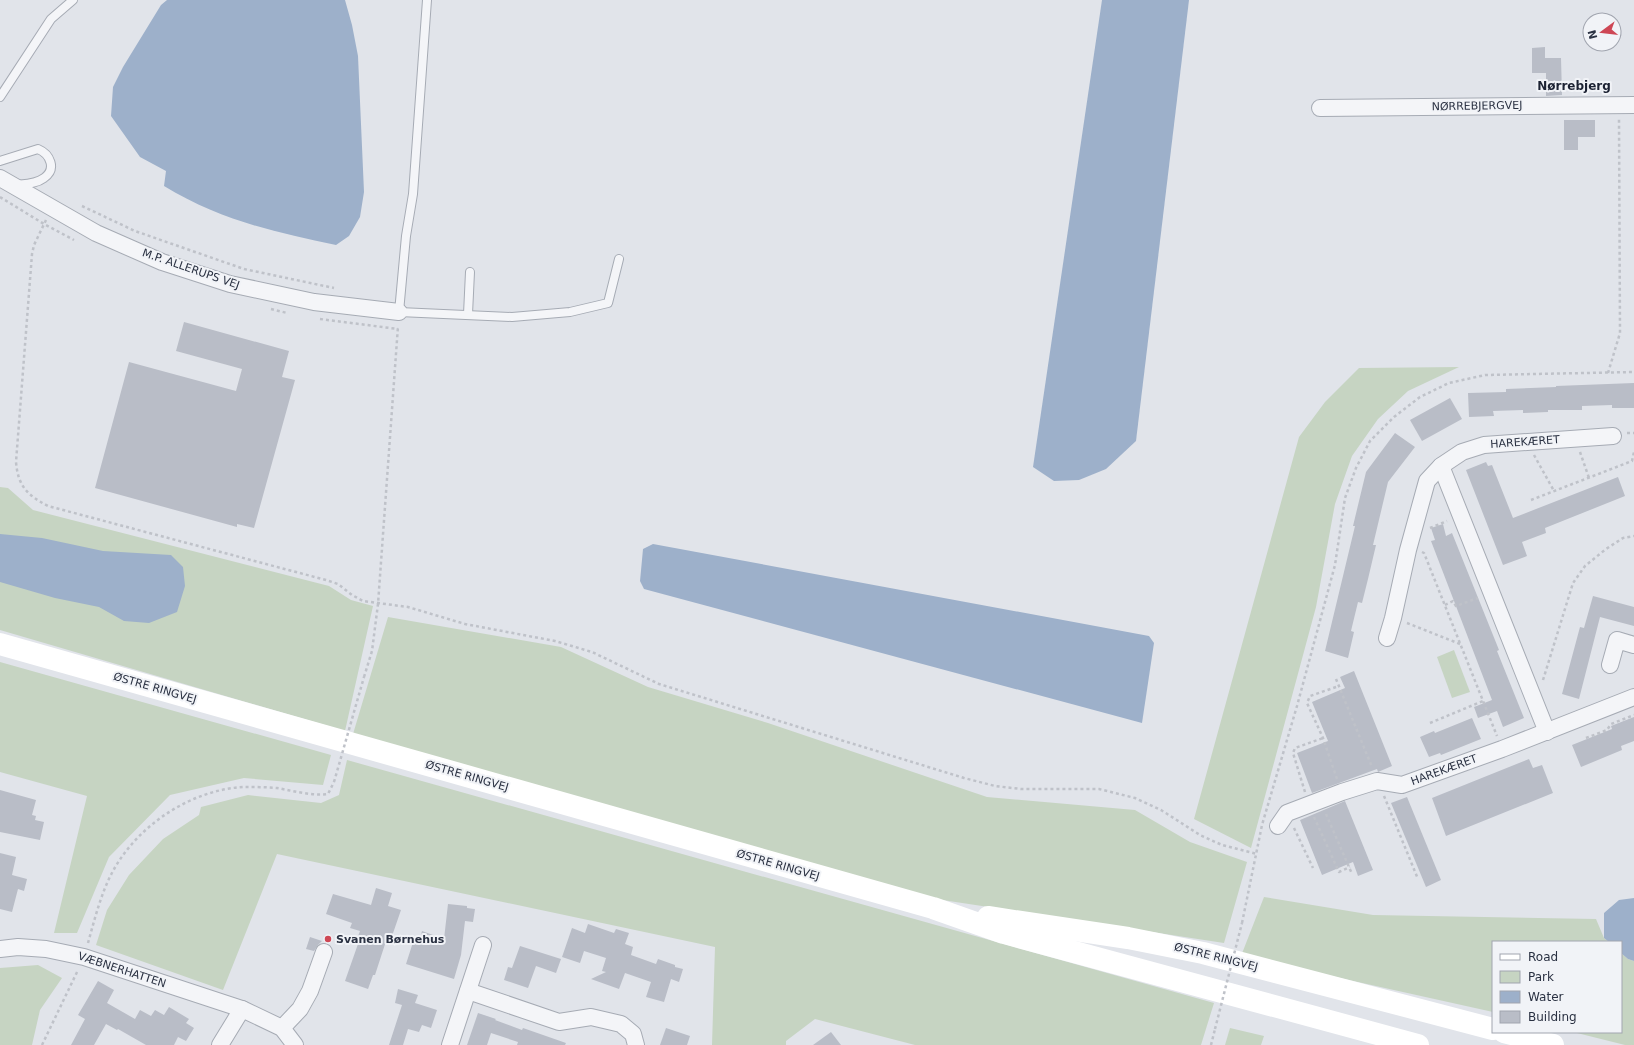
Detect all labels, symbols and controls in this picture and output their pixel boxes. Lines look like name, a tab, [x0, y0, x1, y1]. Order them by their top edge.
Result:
north arrow	[1582, 12, 1622, 52]
text: N	[1585, 28, 1600, 41]
district label: Nørrebjerg	[1537, 79, 1611, 93]
street label: NØRREBJERGVEJ	[1432, 99, 1522, 113]
street label: M.P. ALLERUPS VEJ	[141, 246, 241, 292]
street label: HAREKÆRET	[1490, 433, 1560, 451]
street label: ØSTRE RINGVEJ	[112, 670, 198, 706]
street label: HAREKÆRET	[1409, 752, 1479, 788]
street label: ØSTRE RINGVEJ	[424, 758, 510, 794]
street label: ØSTRE RINGVEJ	[735, 847, 821, 883]
place label: Svanen Børnehus	[336, 933, 445, 946]
marker: Svanen Børnehus	[323, 934, 333, 944]
street label: ØSTRE RINGVEJ	[1173, 940, 1259, 974]
legend	[1492, 941, 1622, 1033]
street label: VÆBNERHATTEN	[76, 950, 168, 990]
text: Road	[1528, 950, 1558, 964]
text: Park	[1528, 970, 1554, 984]
text: Water	[1528, 990, 1564, 1004]
text: Building	[1528, 1010, 1577, 1024]

